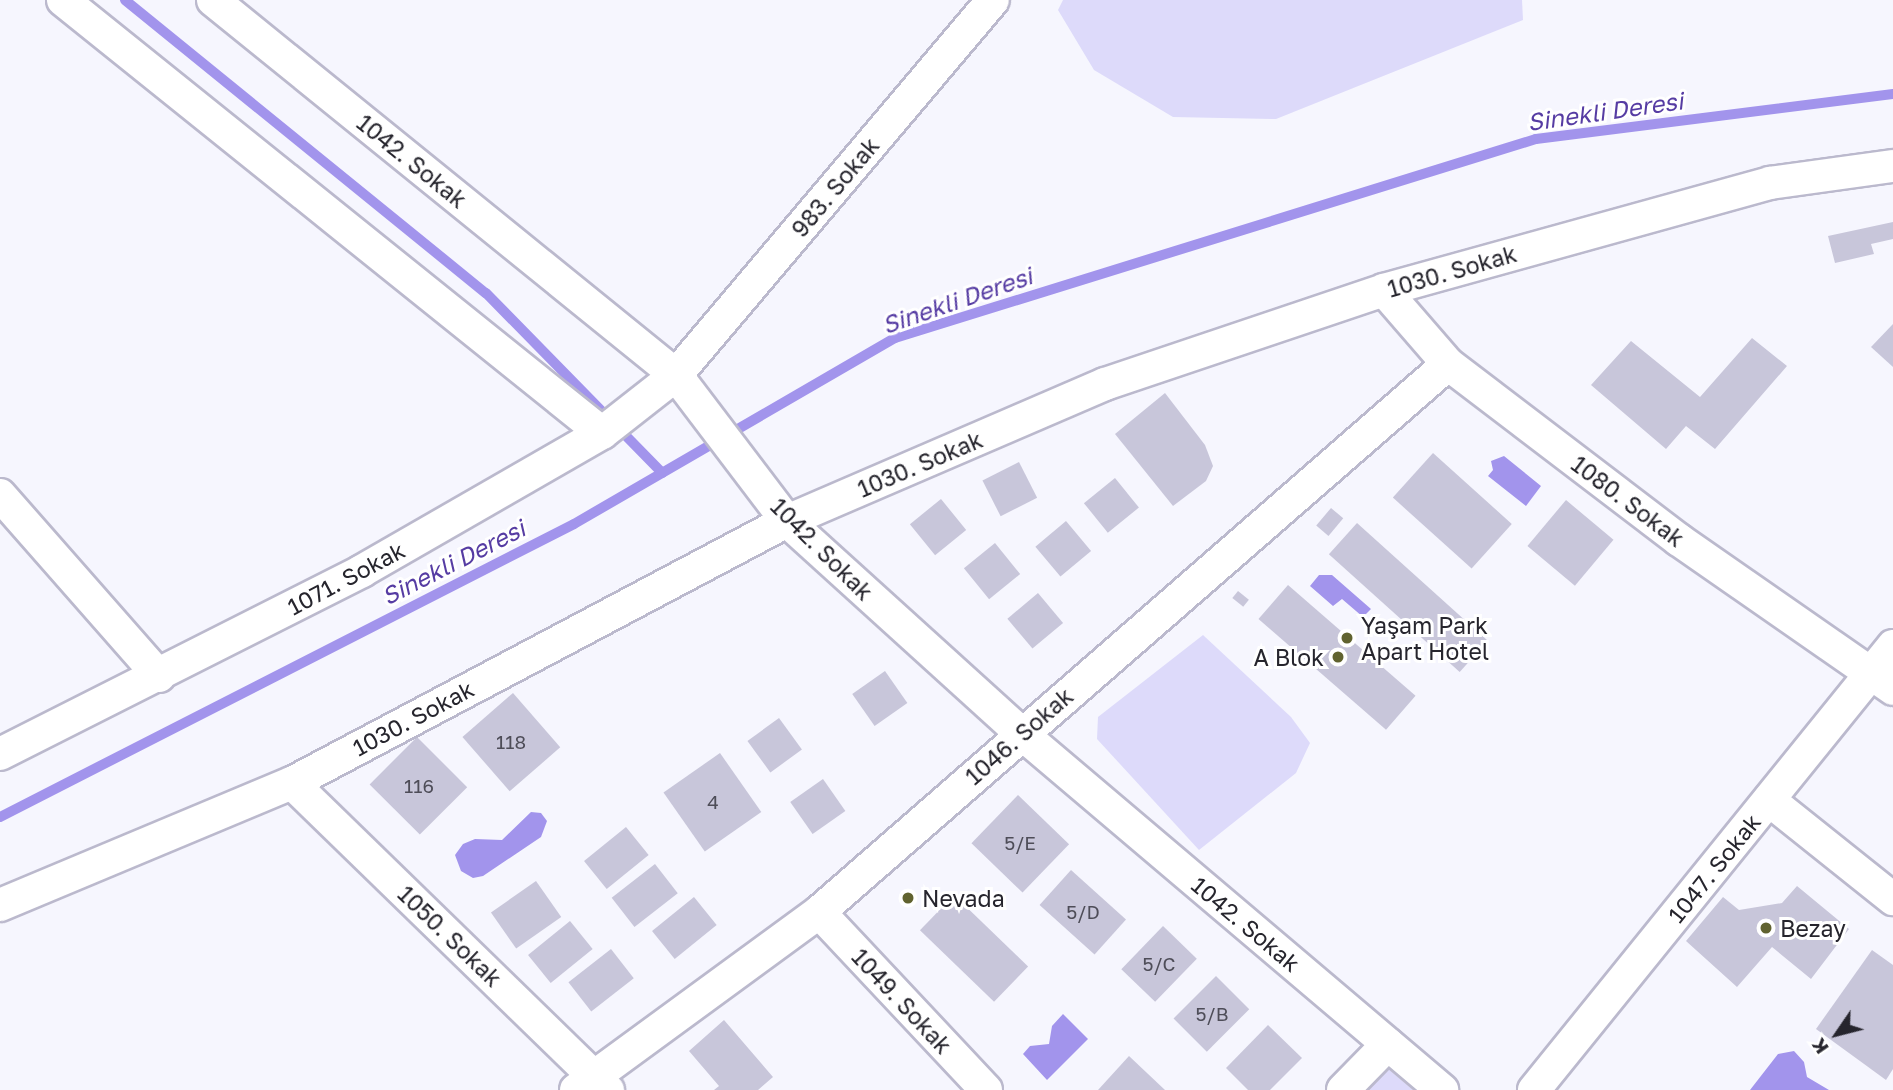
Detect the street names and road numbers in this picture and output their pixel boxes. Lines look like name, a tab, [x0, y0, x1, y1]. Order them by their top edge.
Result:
street label: 1042. Sokak	[352, 109, 472, 213]
street label: 983. Sokak	[785, 132, 885, 242]
street label: 1030. Sokak	[1384, 239, 1520, 303]
street label: 1030. Sokak	[853, 425, 987, 503]
street label: 1080. Sokak	[1566, 450, 1690, 552]
street label: 1042. Sokak	[765, 492, 879, 606]
street label: 1071. Sokak	[283, 536, 409, 620]
street label: 1030. Sokak	[348, 675, 478, 761]
street label: 1046. Sokak	[960, 682, 1078, 790]
street label: 1047. Sokak	[1662, 808, 1766, 928]
street label: 1042. Sokak	[1186, 871, 1306, 977]
street label: 1050. Sokak	[393, 880, 507, 992]
street label: 1049. Sokak	[846, 943, 958, 1059]

